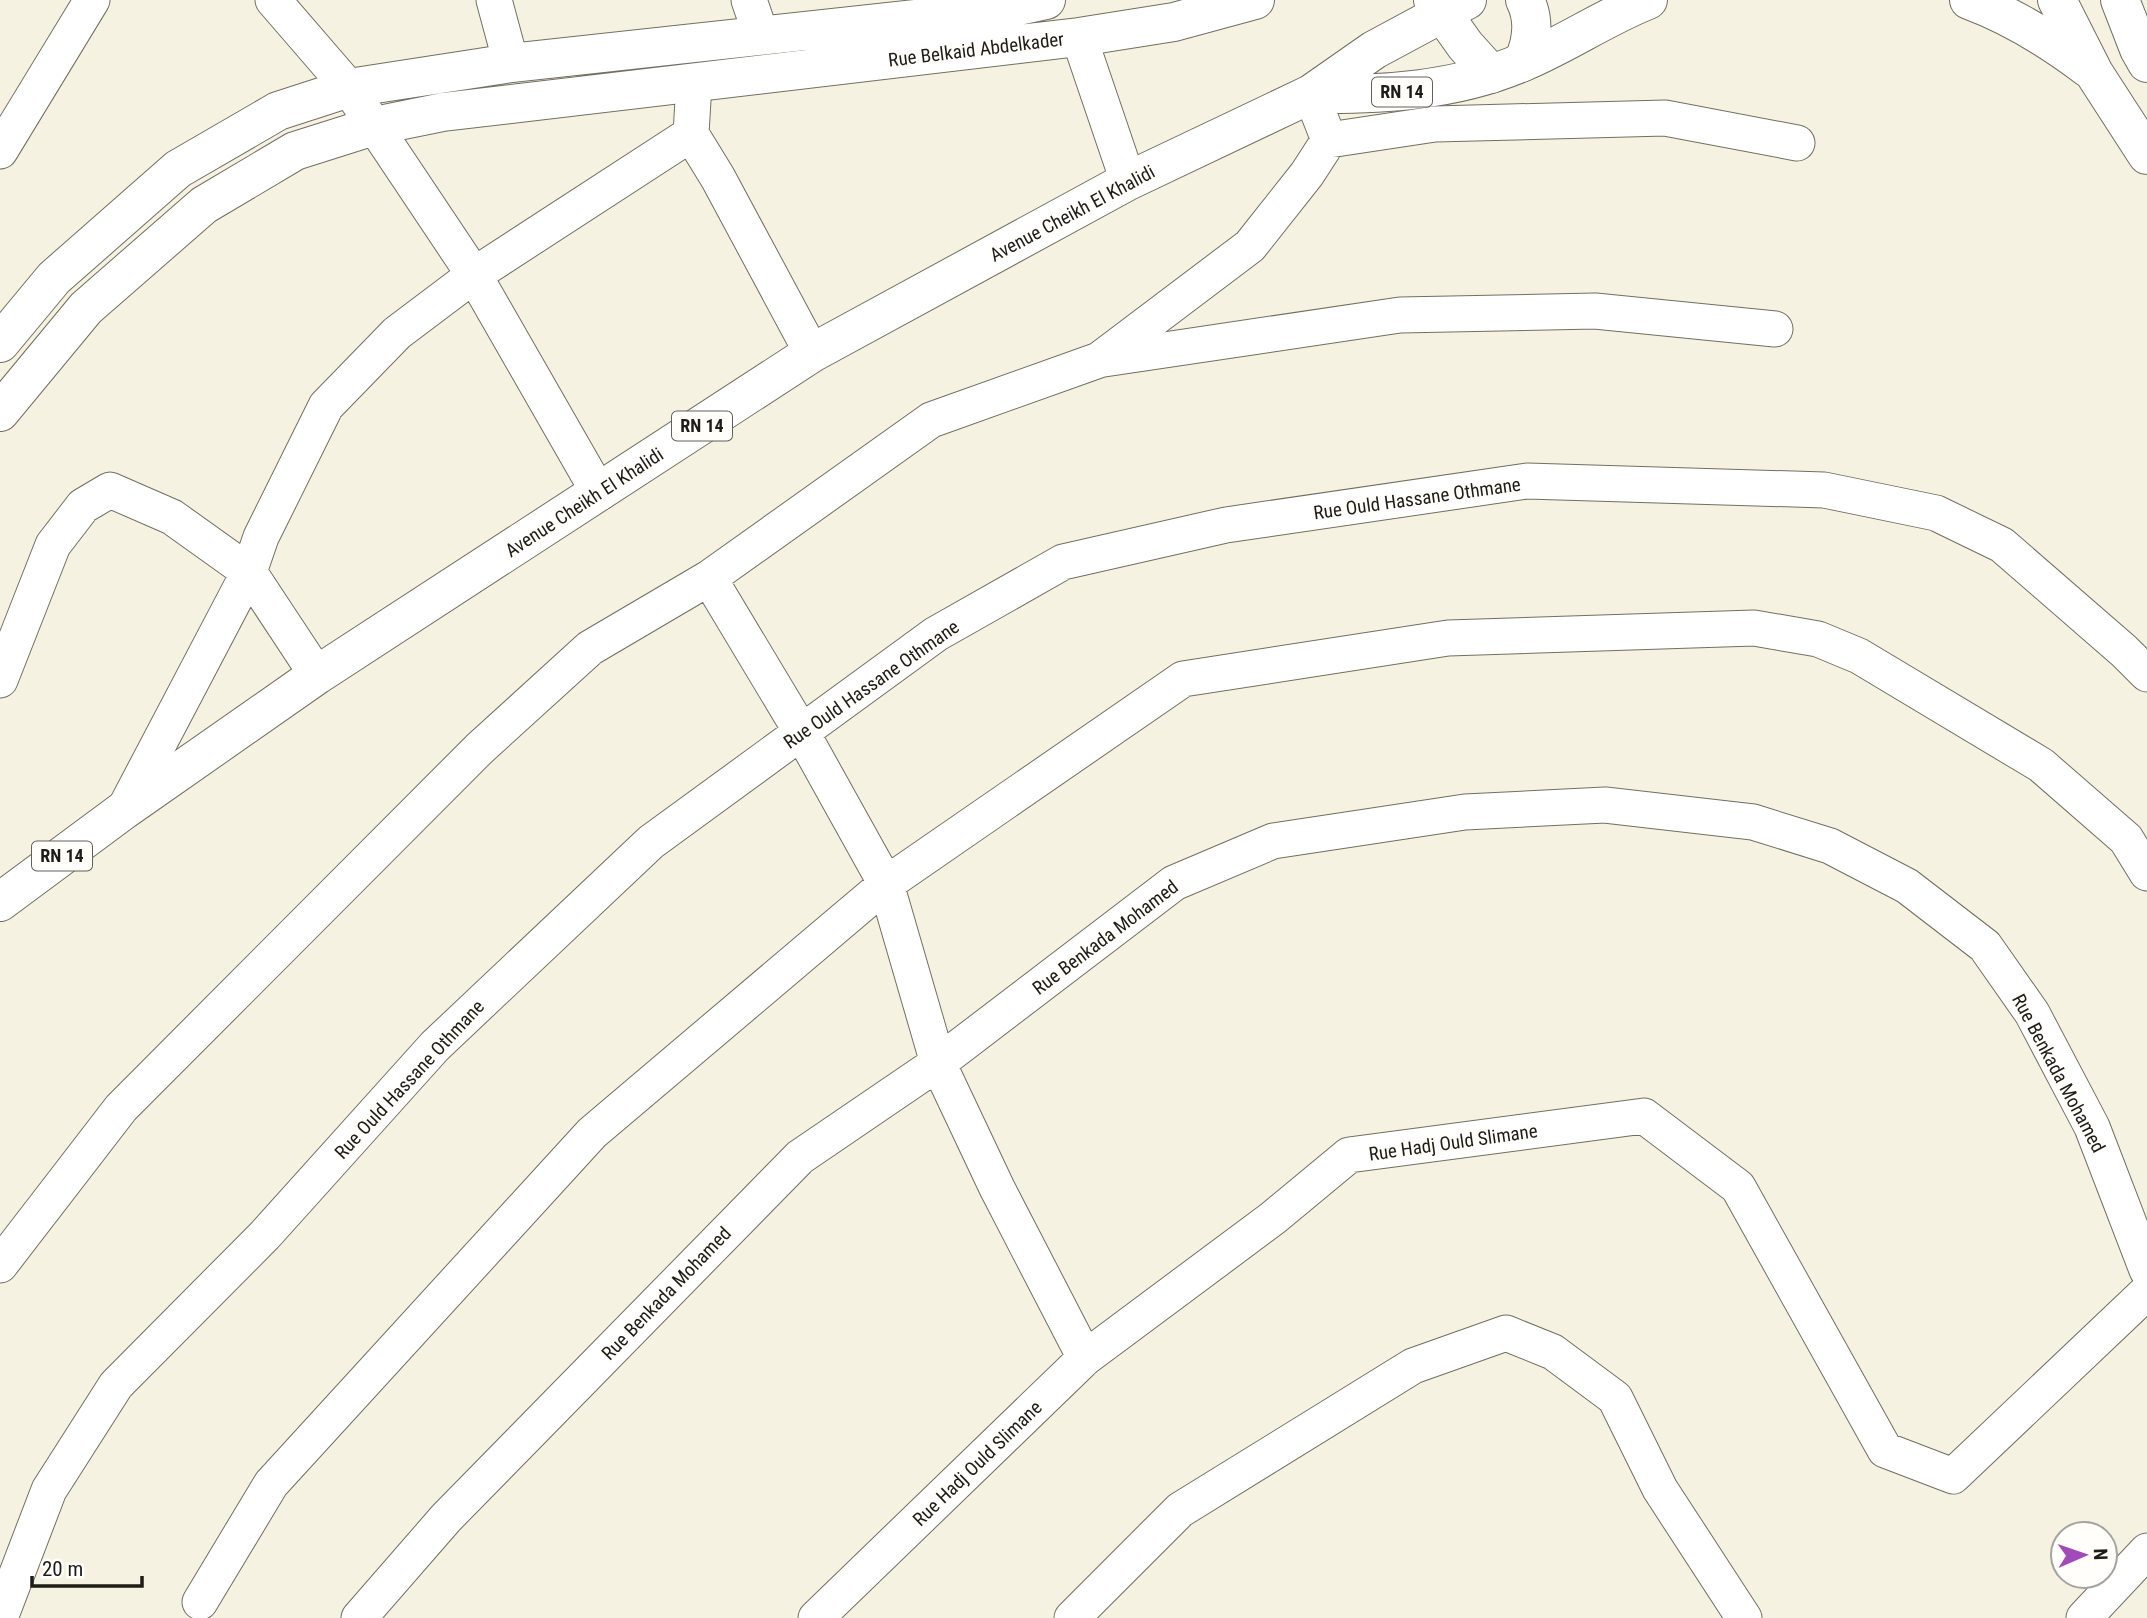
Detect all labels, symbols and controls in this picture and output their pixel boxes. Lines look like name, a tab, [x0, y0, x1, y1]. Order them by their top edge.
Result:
street label: Rue Belkaid Abdelkader	[887, 27, 1065, 72]
road number: RN 14	[1372, 78, 1432, 106]
street label: Avenue Cheikh El Khalidi	[986, 160, 1159, 267]
road number: RN 14	[672, 412, 732, 440]
street label: Avenue Cheikh El Khalidi	[501, 443, 668, 562]
street label: Rue Ould Hassane Othmane	[1312, 473, 1522, 524]
street label: Rue Ould Hassane Othmane	[779, 615, 963, 754]
road number: RN 14	[32, 842, 92, 870]
street label: Rue Benkada Mohamed	[1028, 875, 1183, 1000]
street label: Rue Benkada Mohamed	[2007, 990, 2110, 1156]
street label: Rue Ould Hassane Othmane	[330, 995, 489, 1164]
street label: Rue Hadj Ould Slimane	[1367, 1119, 1539, 1166]
street label: Rue Benkada Mohamed	[597, 1222, 736, 1365]
street label: Rue Hadj Ould Slimane	[908, 1396, 1047, 1531]
north arrow	[2049, 1520, 2119, 1590]
scale bar	[32, 1544, 142, 1588]
text: N	[2089, 1548, 2112, 1561]
text: 20 m	[42, 1557, 83, 1581]

